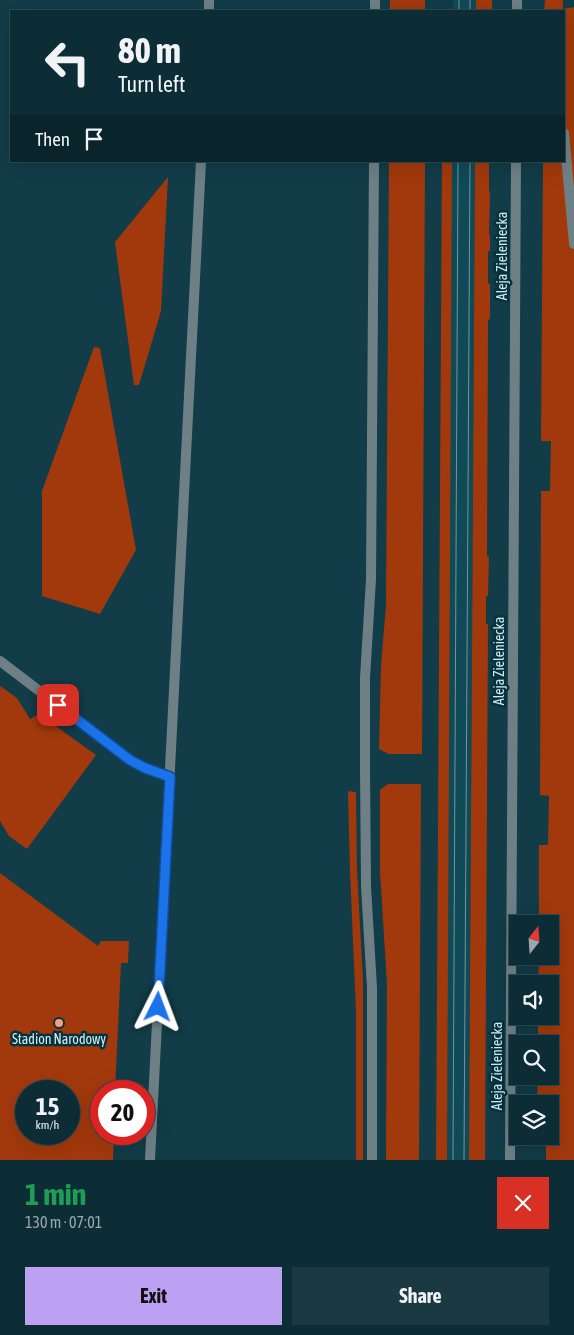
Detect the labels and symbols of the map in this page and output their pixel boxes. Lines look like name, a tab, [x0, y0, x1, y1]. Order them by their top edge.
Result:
street label: Aleja Zieleniecka	[494, 212, 510, 300]
street label: Aleja Zieleniecka	[491, 617, 507, 705]
pin	[37, 684, 79, 726]
north arrow	[509, 915, 559, 965]
position arrow	[131, 980, 183, 1032]
marker: Stadion Narodowy	[53, 1017, 65, 1029]
street label: Aleja Zieleniecka	[489, 1022, 505, 1110]
place label: Stadion Narodowy	[12, 1031, 106, 1047]
speed limit sign: 20	[90, 1080, 155, 1145]

